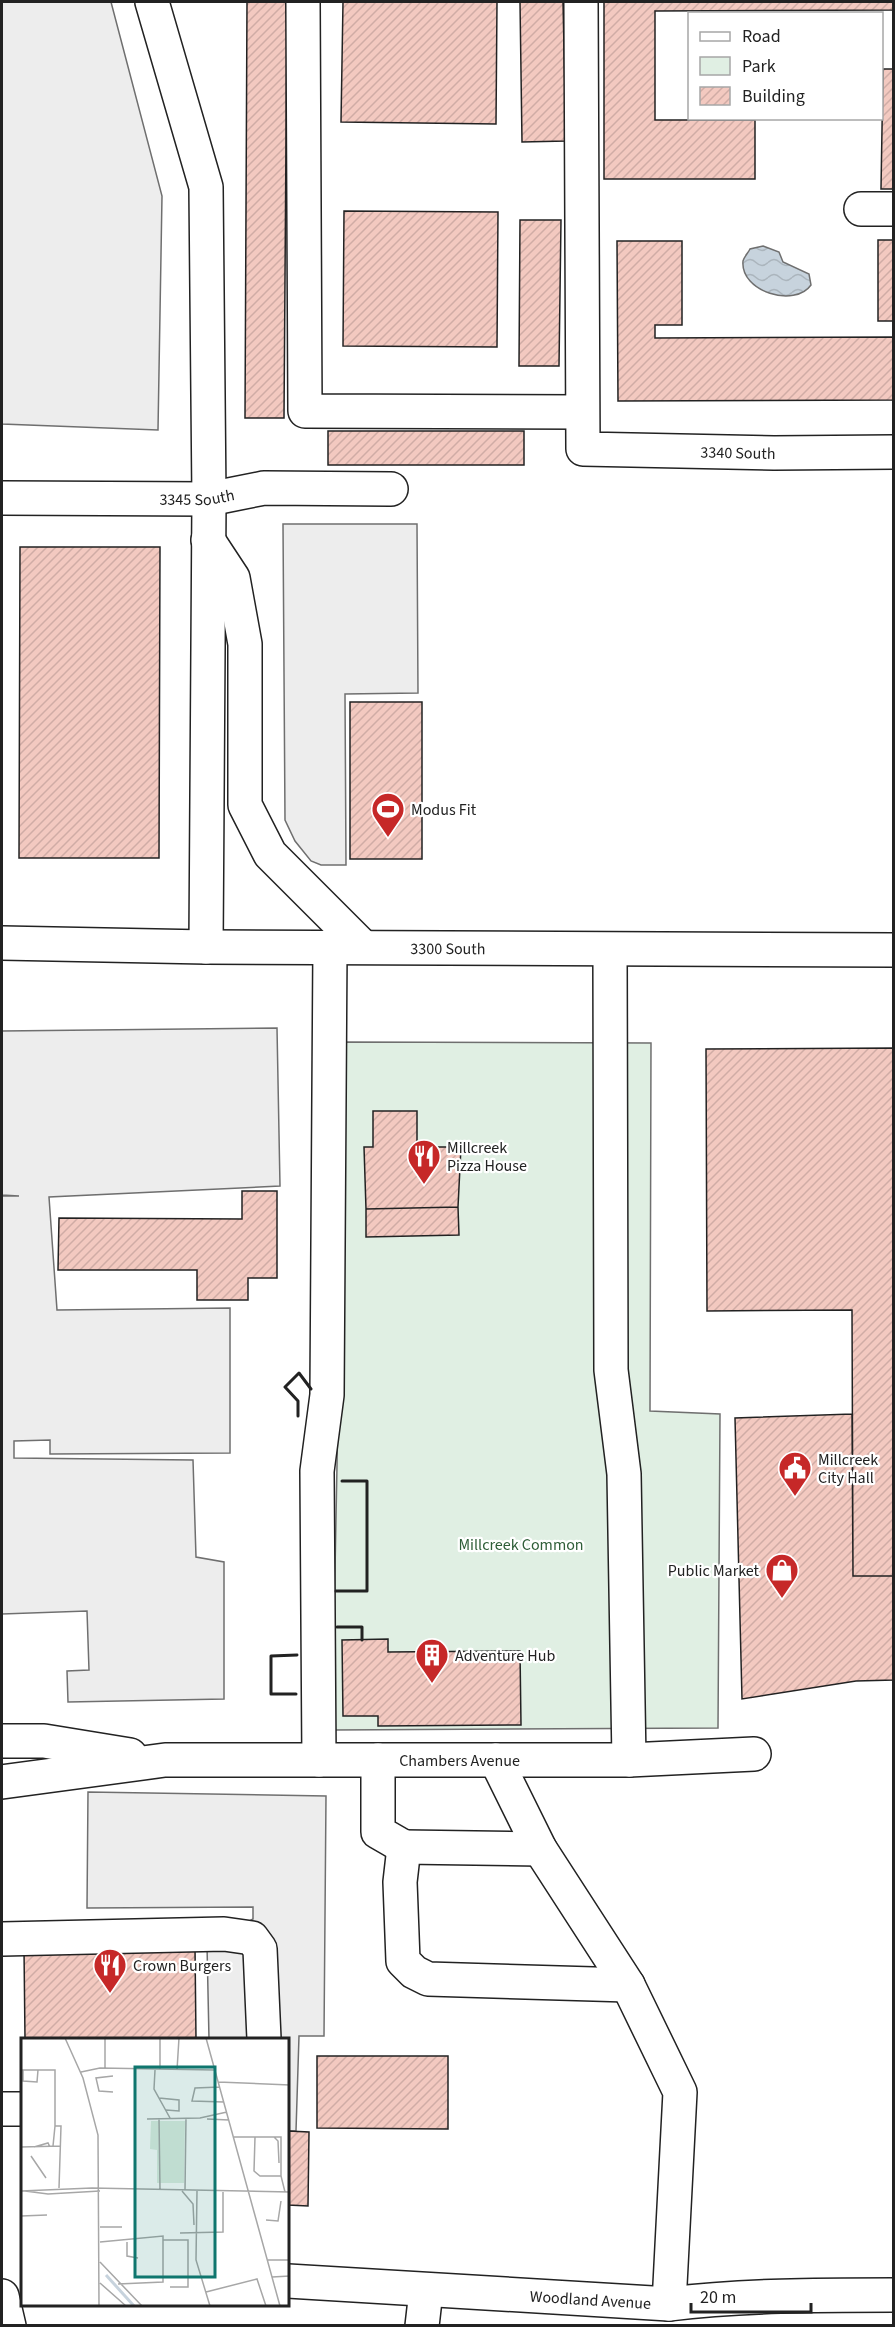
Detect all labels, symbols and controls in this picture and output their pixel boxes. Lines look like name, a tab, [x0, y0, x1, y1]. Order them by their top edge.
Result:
legend	[688, 12, 883, 120]
text: Road	[742, 24, 781, 49]
text: Park	[742, 54, 776, 79]
text: Building	[742, 84, 805, 109]
street label: 3340 South	[700, 441, 776, 465]
street label: 3345 South	[159, 484, 236, 511]
sports icon: Modus Fit	[370, 791, 406, 838]
place label: Modus Fit	[411, 799, 477, 821]
street label: 3300 South	[410, 938, 486, 960]
place label: Millcreek Pizza House	[447, 1137, 527, 1177]
restaurant icon: Millcreek Pizza House	[406, 1138, 442, 1185]
place label: Millcreek City Hall	[818, 1449, 878, 1489]
public building icon: Millcreek City Hall	[777, 1450, 813, 1497]
park label: Millcreek Common	[458, 1534, 584, 1556]
shop icon: Public Market	[764, 1552, 800, 1599]
place label: Public Market	[668, 1560, 760, 1582]
building icon: Adventure Hub	[414, 1637, 450, 1684]
place label: Adventure Hub	[455, 1645, 555, 1667]
street label: Chambers Avenue	[399, 1750, 520, 1772]
restaurant icon: Crown Burgers	[92, 1947, 128, 1994]
place label: Crown Burgers	[133, 1955, 231, 1977]
inset map	[21, 2038, 290, 2306]
scale bar	[691, 2276, 811, 2314]
text: 20 m	[700, 2285, 736, 2310]
street label: Woodland Avenue	[529, 2286, 652, 2315]

